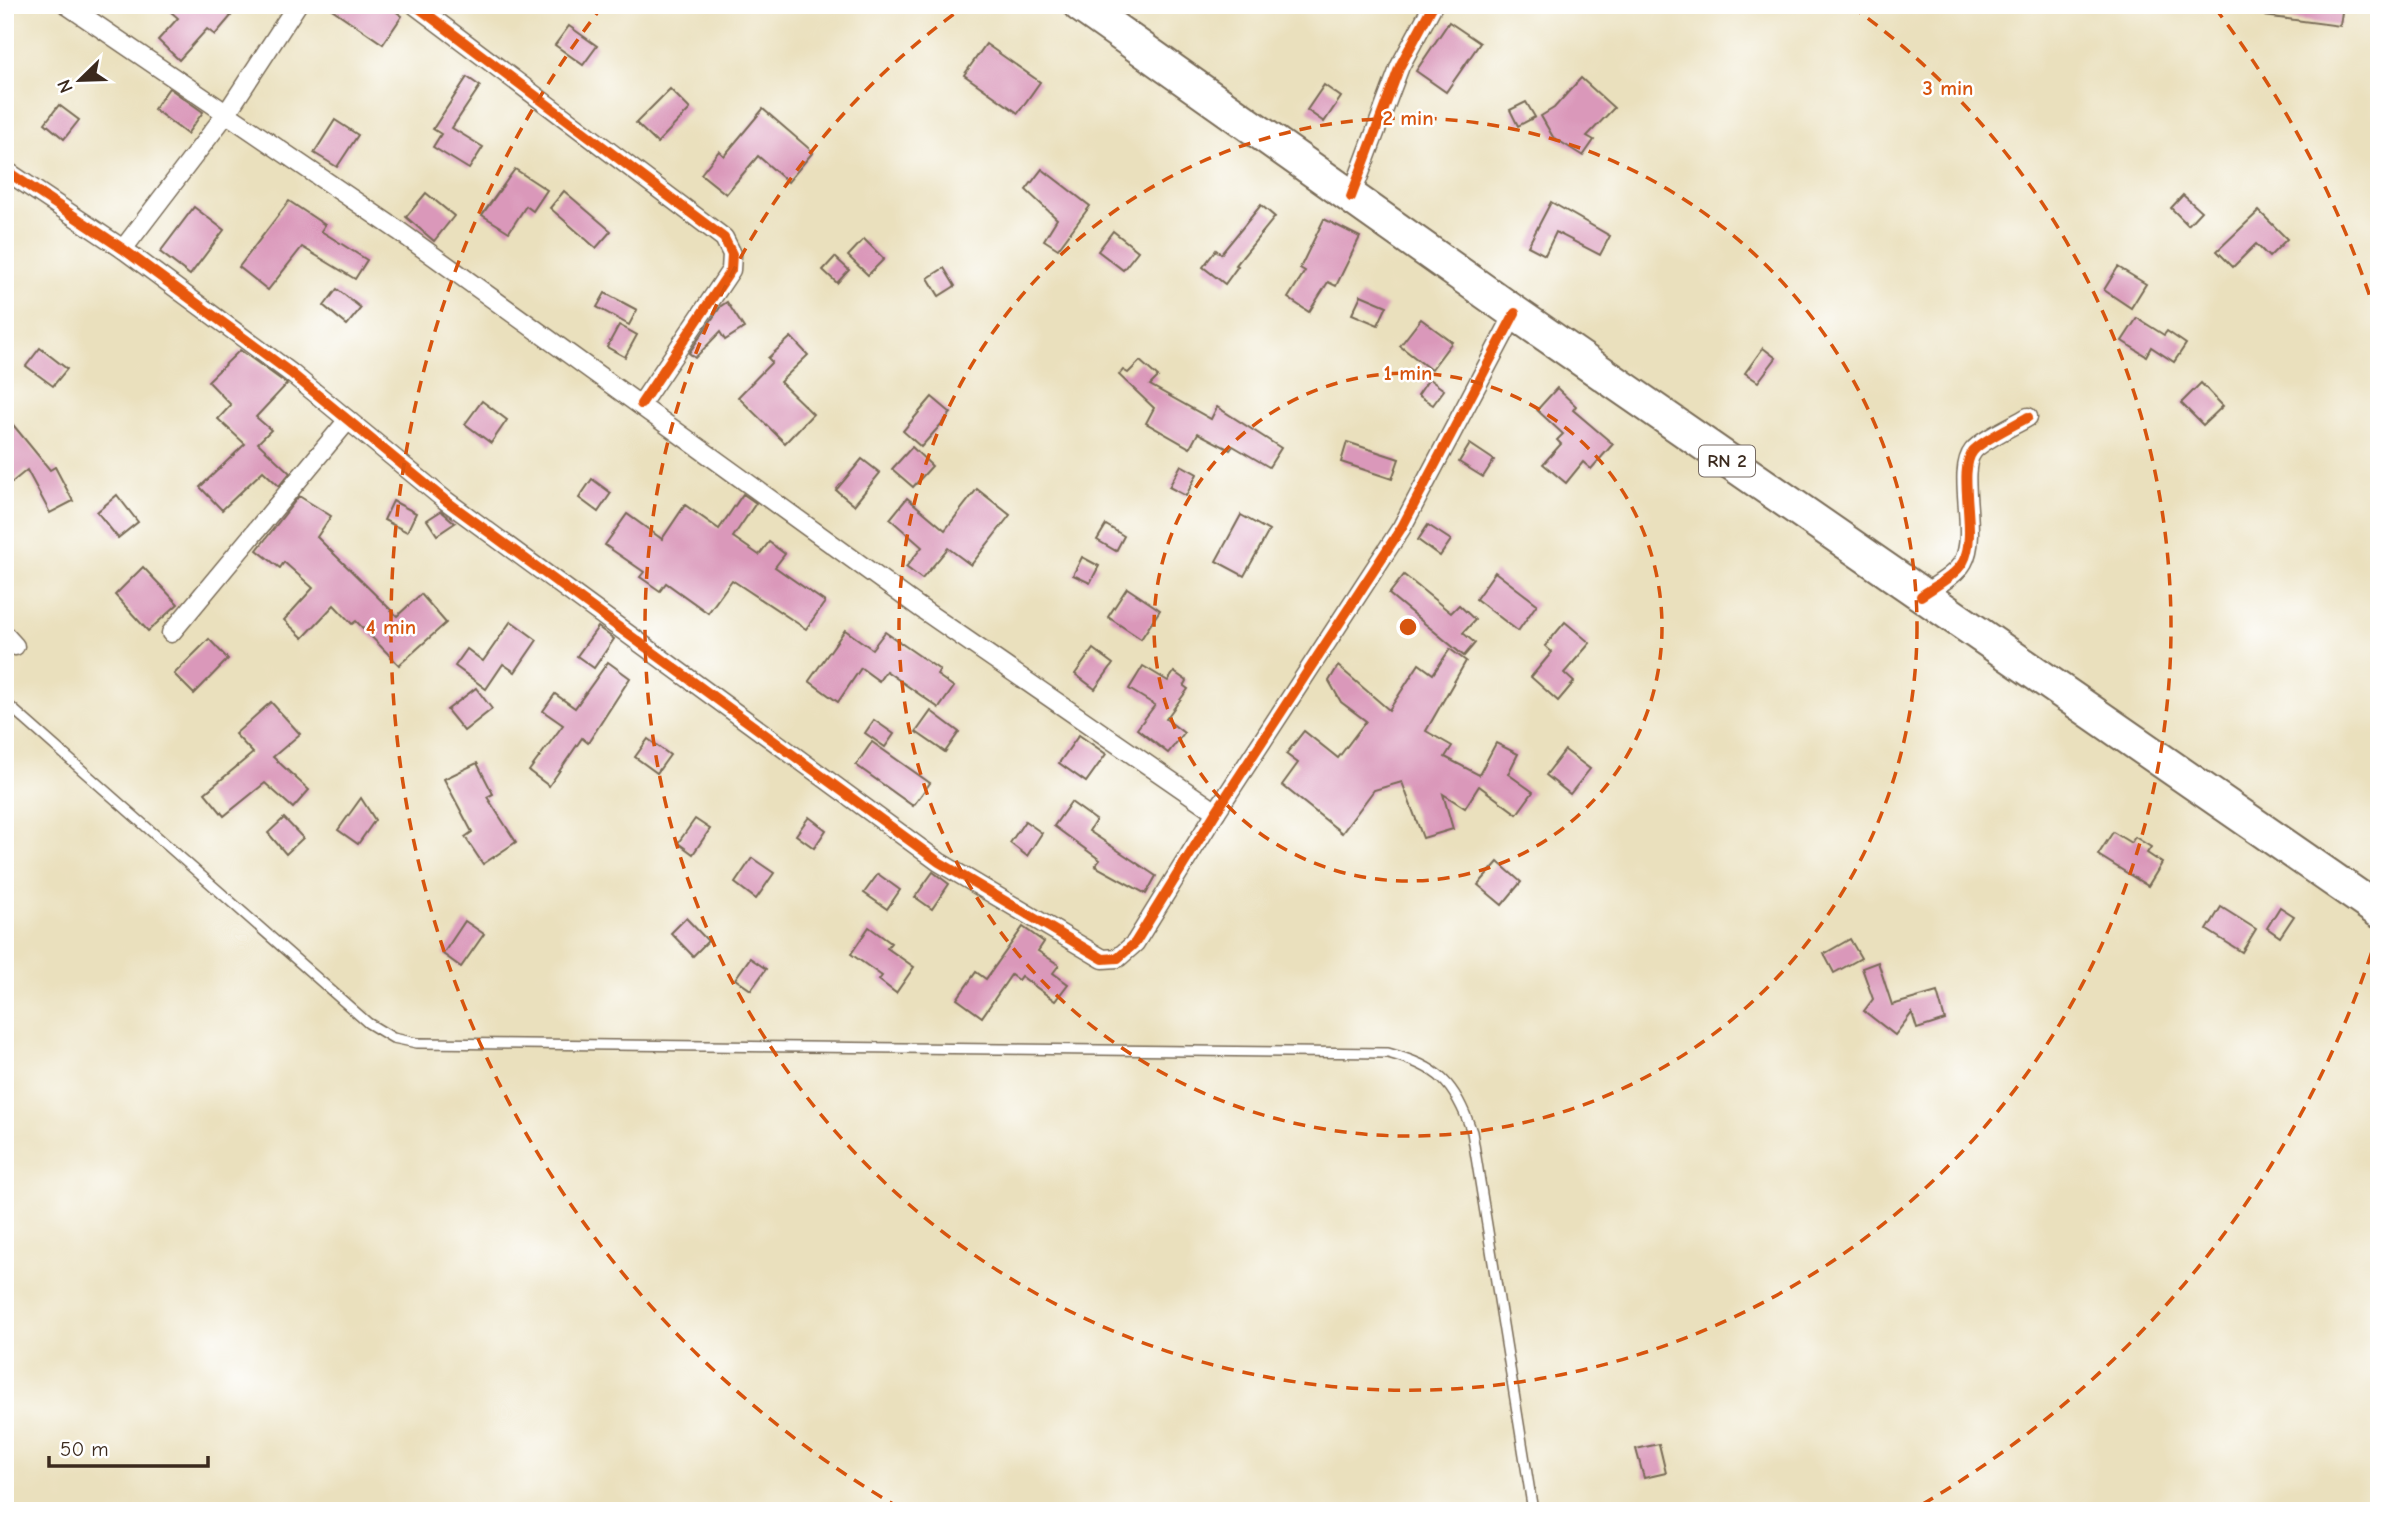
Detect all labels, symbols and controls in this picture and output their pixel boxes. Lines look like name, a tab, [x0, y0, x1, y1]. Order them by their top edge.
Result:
north arrow	[46, 46, 116, 116]
text: N	[53, 76, 78, 96]
text: 3 min	[1922, 76, 1974, 100]
text: 2 min	[1382, 106, 1434, 130]
text: 1 min	[1384, 361, 1432, 385]
road number: RN 2	[1699, 446, 1755, 476]
text: 4 min	[366, 615, 416, 639]
centre of rings	[1396, 615, 1420, 639]
scale bar	[49, 1425, 208, 1469]
text: 50 m	[60, 1437, 109, 1461]

